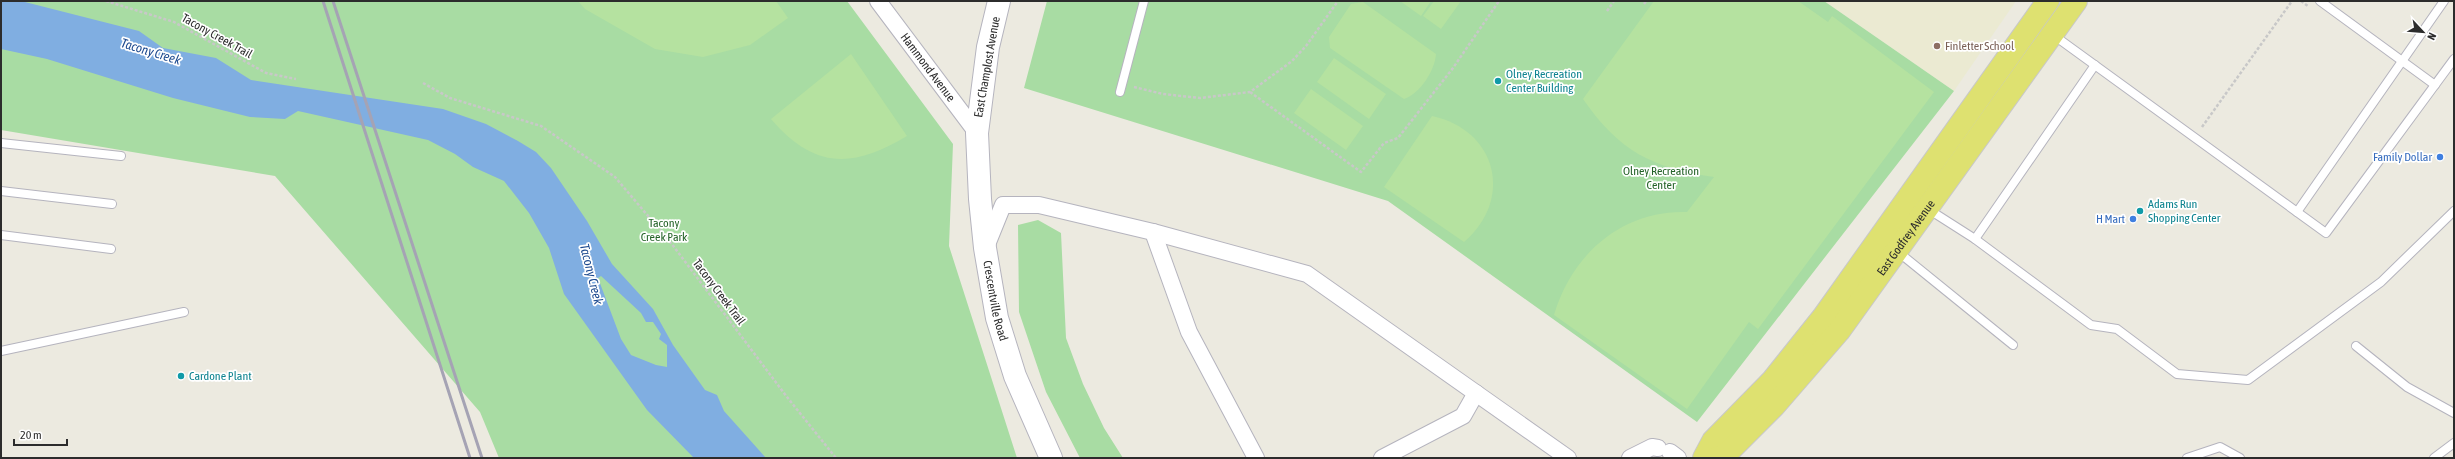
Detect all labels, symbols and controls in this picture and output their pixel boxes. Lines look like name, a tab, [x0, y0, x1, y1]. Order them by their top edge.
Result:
street label: Tacony Creek Trail	[179, 11, 255, 62]
north arrow	[2403, 12, 2443, 52]
street label: East Champlost Avenue	[971, 15, 1003, 119]
street label: Hammond Avenue	[898, 30, 958, 104]
text: N	[2425, 31, 2439, 42]
water label: Tacony Creek	[119, 35, 183, 68]
place label: Finletter School	[1945, 39, 2015, 53]
marker: Finletter School	[1932, 41, 1942, 51]
place label: Olney Recreation Center Building	[1506, 67, 1582, 95]
marker: Olney Recreation Center Building	[1493, 76, 1503, 86]
place label: Family Dollar	[2373, 150, 2432, 164]
marker: Family Dollar	[2435, 152, 2445, 162]
park label: Olney Recreation Center	[1623, 164, 1699, 192]
street label: East Godfrey Avenue	[1874, 197, 1938, 278]
place label: Adams Run Shopping Center	[2148, 197, 2221, 225]
marker: Adams Run Shopping Center	[2135, 206, 2145, 216]
place label: H Mart	[2096, 212, 2126, 226]
marker: H Mart	[2128, 214, 2138, 224]
park label: Tacony Creek Park	[641, 216, 688, 244]
water label: Tacony Creek	[577, 242, 606, 306]
street label: Tacony Creek Trail	[690, 256, 749, 328]
street label: Crescentville Road	[980, 259, 1011, 343]
place label: Cardone Plant	[189, 369, 252, 383]
marker: Cardone Plant	[176, 371, 186, 381]
scale bar	[14, 421, 67, 447]
text: 20 m	[20, 428, 42, 442]

